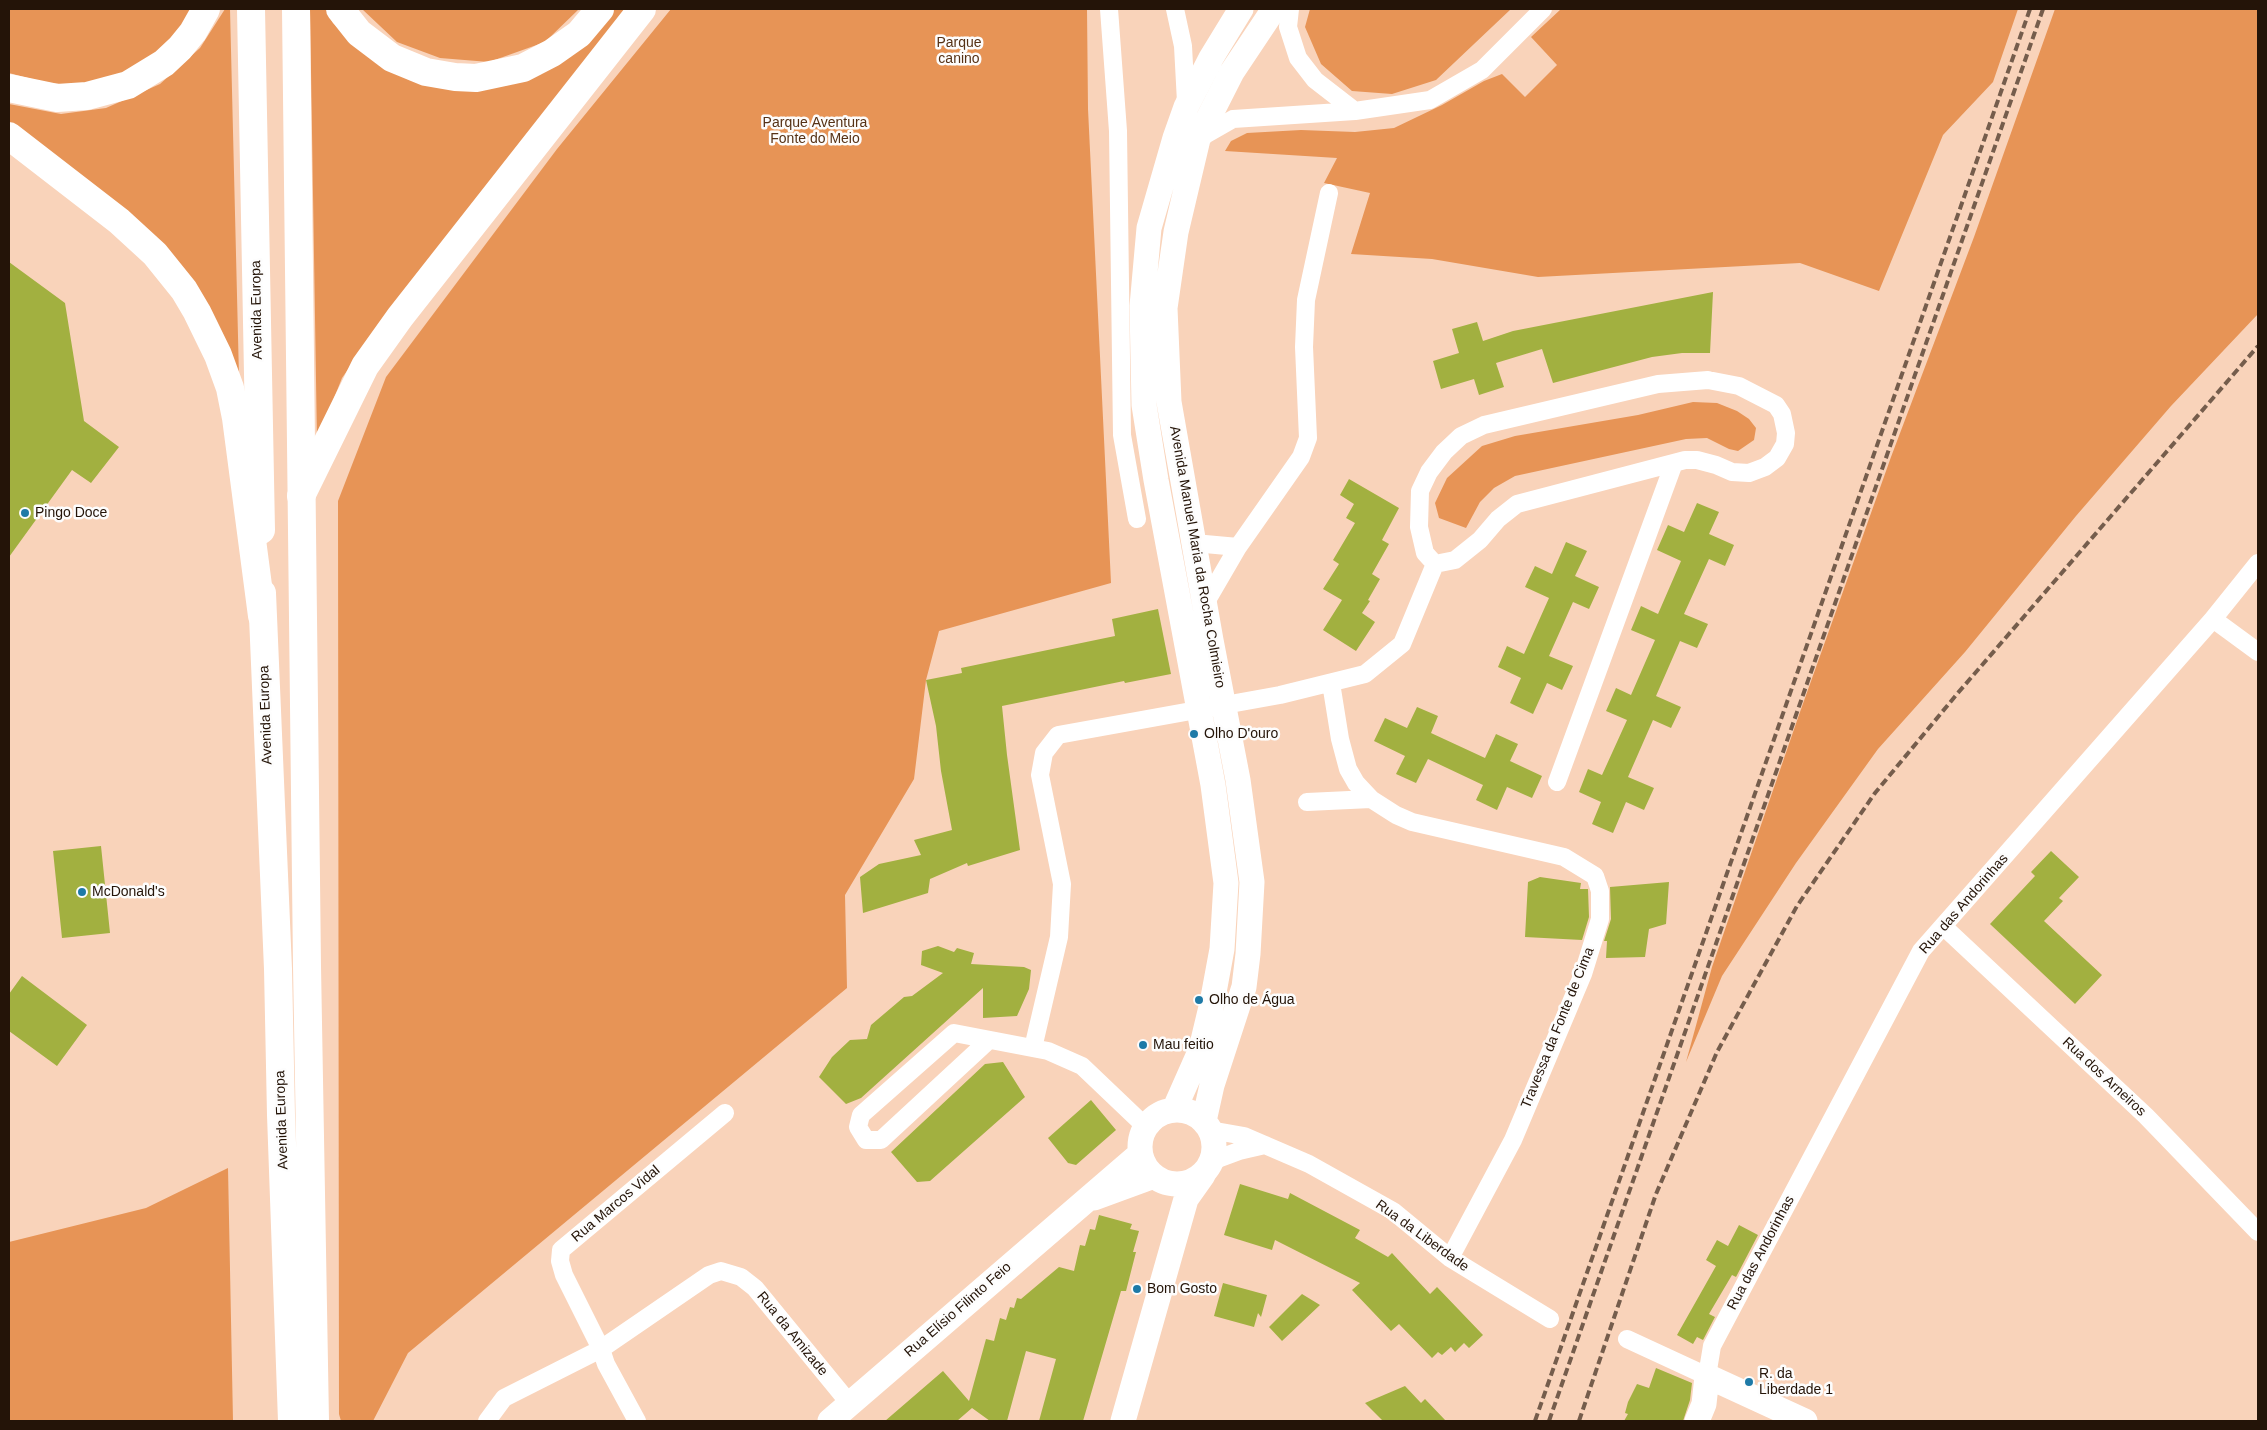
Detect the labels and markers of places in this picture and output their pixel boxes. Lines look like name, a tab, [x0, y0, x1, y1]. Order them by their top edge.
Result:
place label: Pingo Doce	[35, 505, 107, 521]
marker: Pingo Doce	[19, 507, 31, 519]
place label: Olho D'ouro	[1204, 726, 1278, 742]
marker: Olho D'ouro	[1188, 728, 1200, 740]
place label: McDonald's	[92, 884, 165, 900]
marker: McDonald's	[76, 886, 88, 898]
place label: Olho de Água	[1209, 992, 1295, 1008]
marker: Olho de Água	[1193, 994, 1205, 1006]
place label: Mau feitio	[1153, 1037, 1214, 1053]
marker: Mau feitio	[1137, 1039, 1149, 1051]
place label: Bom Gosto	[1147, 1281, 1217, 1297]
marker: Bom Gosto	[1131, 1283, 1143, 1295]
place label: R. da Liberdade 1	[1759, 1366, 1833, 1398]
marker: R. da Liberdade 1	[1743, 1376, 1755, 1388]

